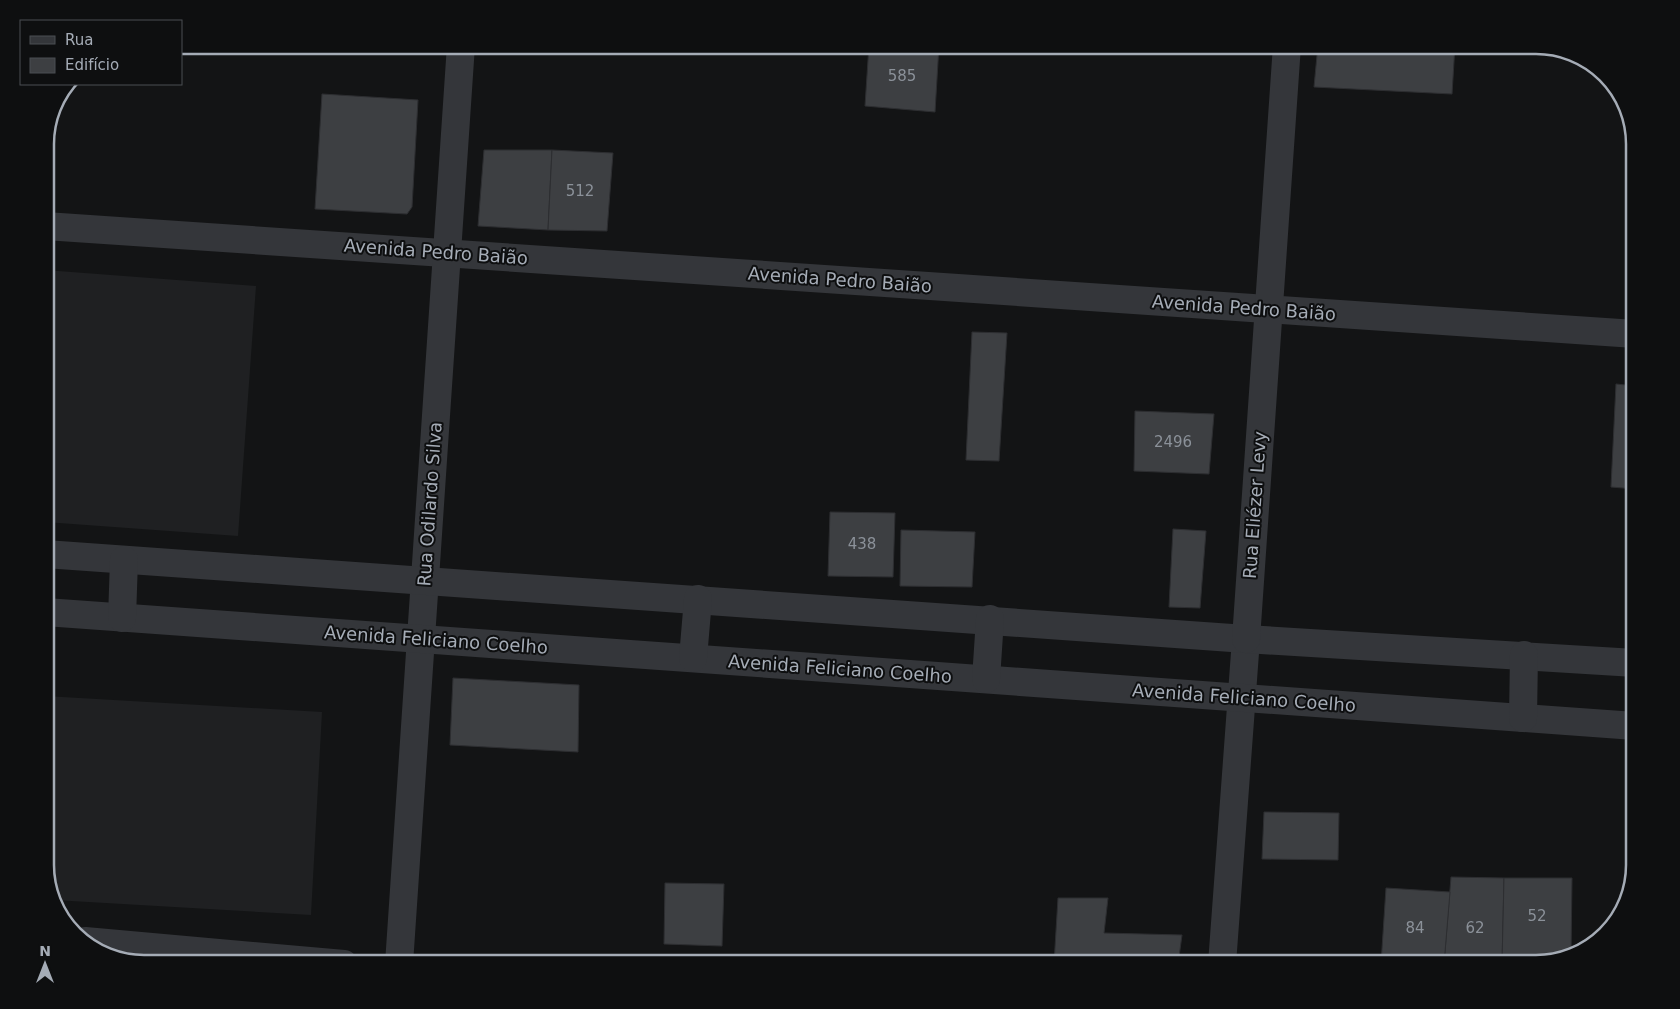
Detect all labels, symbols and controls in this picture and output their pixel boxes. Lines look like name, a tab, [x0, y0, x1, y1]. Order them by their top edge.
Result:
legend	[20, 20, 182, 85]
text: Rua	[65, 31, 93, 49]
text: Edifício	[65, 56, 119, 74]
house number: 585	[888, 67, 916, 85]
house number: 512	[566, 182, 594, 200]
street label: Avenida Pedro Baião	[343, 235, 529, 268]
street label: Avenida Pedro Baião	[747, 263, 933, 296]
street label: Avenida Pedro Baião	[1151, 291, 1337, 324]
street label: Rua Odilardo Silva	[413, 421, 446, 587]
street label: Rua Eliézer Levy	[1239, 430, 1270, 580]
house number: 2496	[1154, 433, 1192, 451]
house number: 438	[848, 535, 876, 553]
street label: Avenida Feliciano Coelho	[323, 621, 549, 658]
street label: Avenida Feliciano Coelho	[727, 650, 953, 687]
street label: Avenida Feliciano Coelho	[1131, 679, 1357, 716]
house number: 52	[1527, 907, 1547, 925]
house number: 84	[1405, 919, 1425, 937]
house number: 62	[1465, 919, 1485, 937]
north arrow	[20, 939, 70, 989]
text: N	[39, 943, 51, 959]

